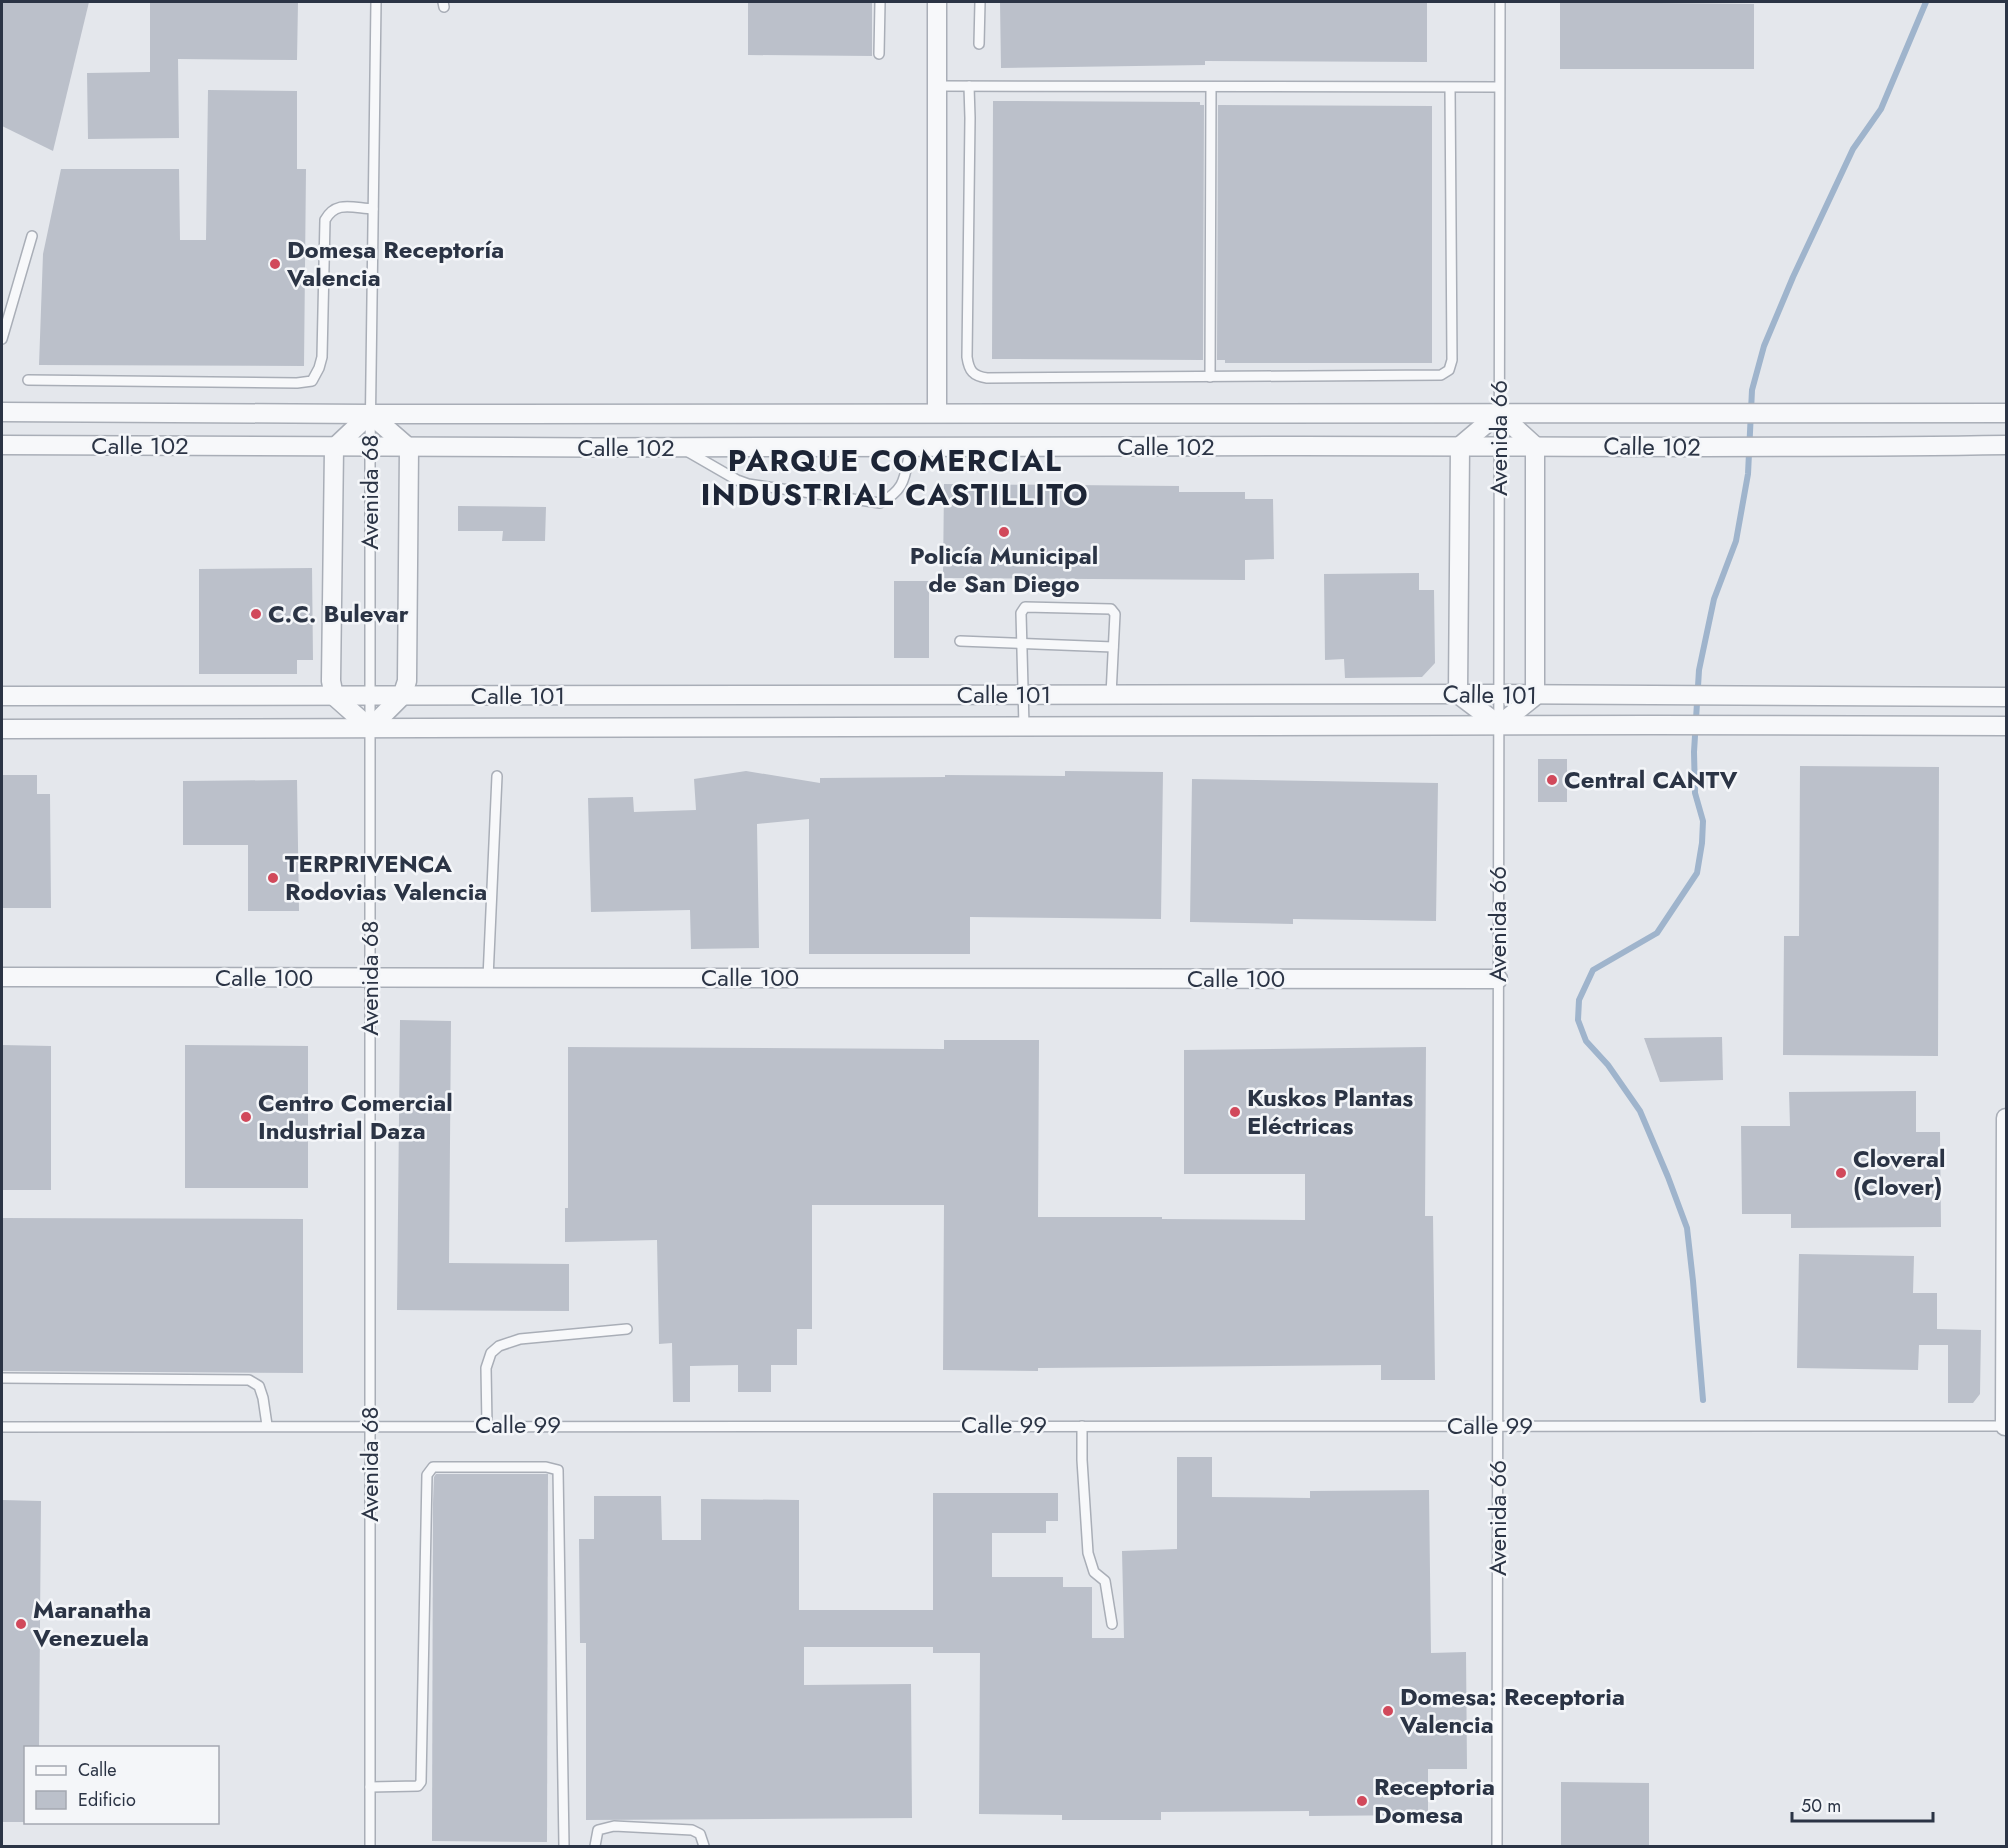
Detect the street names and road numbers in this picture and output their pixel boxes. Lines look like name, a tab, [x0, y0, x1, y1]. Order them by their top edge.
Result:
street label: Avenida 66	[1481, 380, 1516, 496]
street label: Calle 102	[91, 428, 189, 463]
street label: Calle 102	[1603, 428, 1701, 465]
street label: Calle 102	[1117, 429, 1215, 464]
street label: Calle 102	[577, 430, 675, 465]
street label: Avenida 68	[352, 434, 387, 550]
street label: Calle 101	[1442, 676, 1538, 713]
street label: Calle 101	[957, 677, 1051, 712]
street label: Calle 101	[471, 678, 565, 713]
street label: Avenida 66	[1480, 866, 1515, 982]
street label: Avenida 68	[352, 920, 387, 1036]
street label: Calle 100	[215, 960, 313, 995]
street label: Calle 100	[701, 960, 799, 995]
street label: Calle 100	[1187, 961, 1285, 996]
street label: Avenida 68	[352, 1406, 387, 1522]
street label: Calle 99	[475, 1407, 561, 1442]
street label: Calle 99	[961, 1407, 1047, 1442]
street label: Calle 99	[1447, 1408, 1533, 1443]
street label: Avenida 66	[1480, 1460, 1515, 1576]

